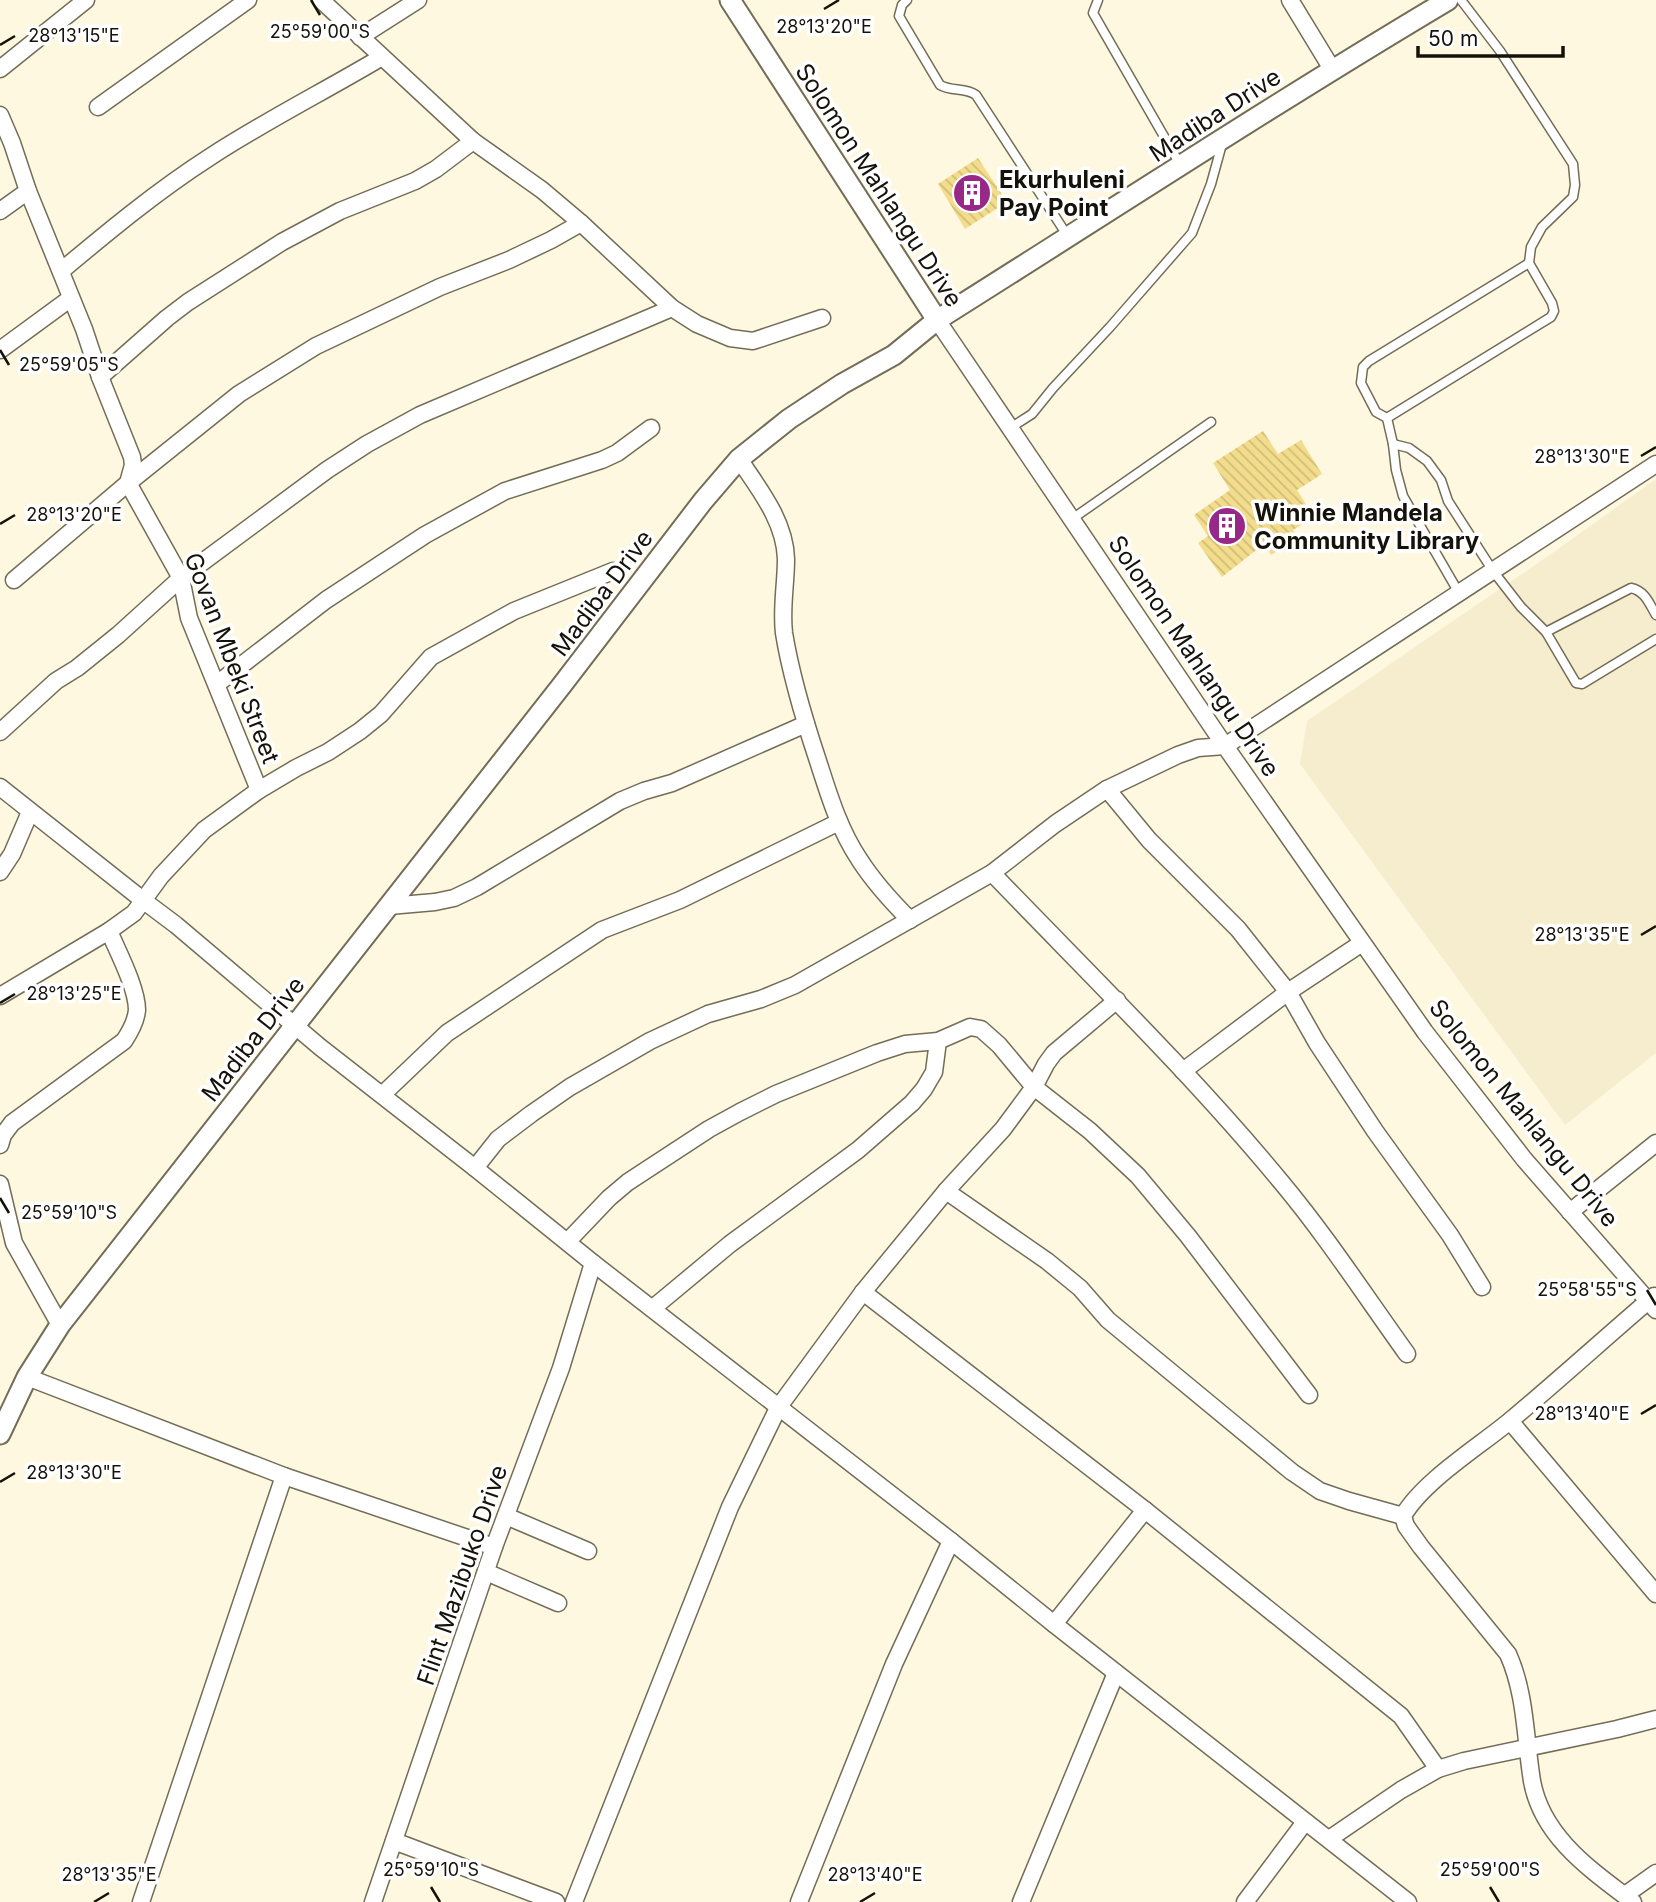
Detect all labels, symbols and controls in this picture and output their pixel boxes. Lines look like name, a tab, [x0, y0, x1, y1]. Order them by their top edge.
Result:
scale bar	[1418, 14, 1563, 58]
text: 28°13'20"E	[776, 16, 872, 37]
text: 25°59'00"S	[270, 21, 370, 42]
text: 28°13'15"E	[28, 25, 120, 46]
text: 50 m	[1428, 26, 1478, 51]
street label: Solomon Mahlangu Drive	[789, 58, 969, 312]
street label: Madiba Drive	[1144, 62, 1286, 168]
place label: Ekurhuleni Pay Point	[999, 165, 1125, 222]
building icon: Ekurhuleni Pay Point	[951, 172, 993, 214]
text: 25°59'05"S	[19, 354, 119, 375]
text: 28°13'30"E	[1534, 446, 1630, 467]
place label: Winnie Mandela Community Library	[1254, 498, 1480, 555]
text: 28°13'20"E	[26, 504, 122, 525]
building icon: Winnie Mandela Community Library	[1206, 505, 1248, 547]
street label: Madiba Drive	[545, 524, 659, 662]
street label: Solomon Mahlangu Drive	[1102, 530, 1286, 782]
street label: Govan Mbeki Street	[178, 549, 286, 768]
text: 28°13'35"E	[1534, 924, 1630, 945]
street label: Madiba Drive	[195, 971, 311, 1107]
text: 28°13'25"E	[26, 983, 122, 1004]
street label: Solomon Mahlangu Drive	[1423, 993, 1625, 1233]
text: 25°59'10"S	[21, 1202, 117, 1223]
text: 25°58'55"S	[1537, 1279, 1637, 1300]
text: 28°13'40"E	[1535, 1403, 1629, 1424]
street label: Flint Mazibuko Drive	[411, 1461, 513, 1689]
text: 28°13'30"E	[26, 1462, 122, 1483]
text: 25°59'10"S	[383, 1859, 479, 1880]
text: 25°59'00"S	[1440, 1859, 1540, 1880]
text: 28°13'35"E	[61, 1864, 157, 1885]
text: 28°13'40"E	[828, 1864, 922, 1885]

